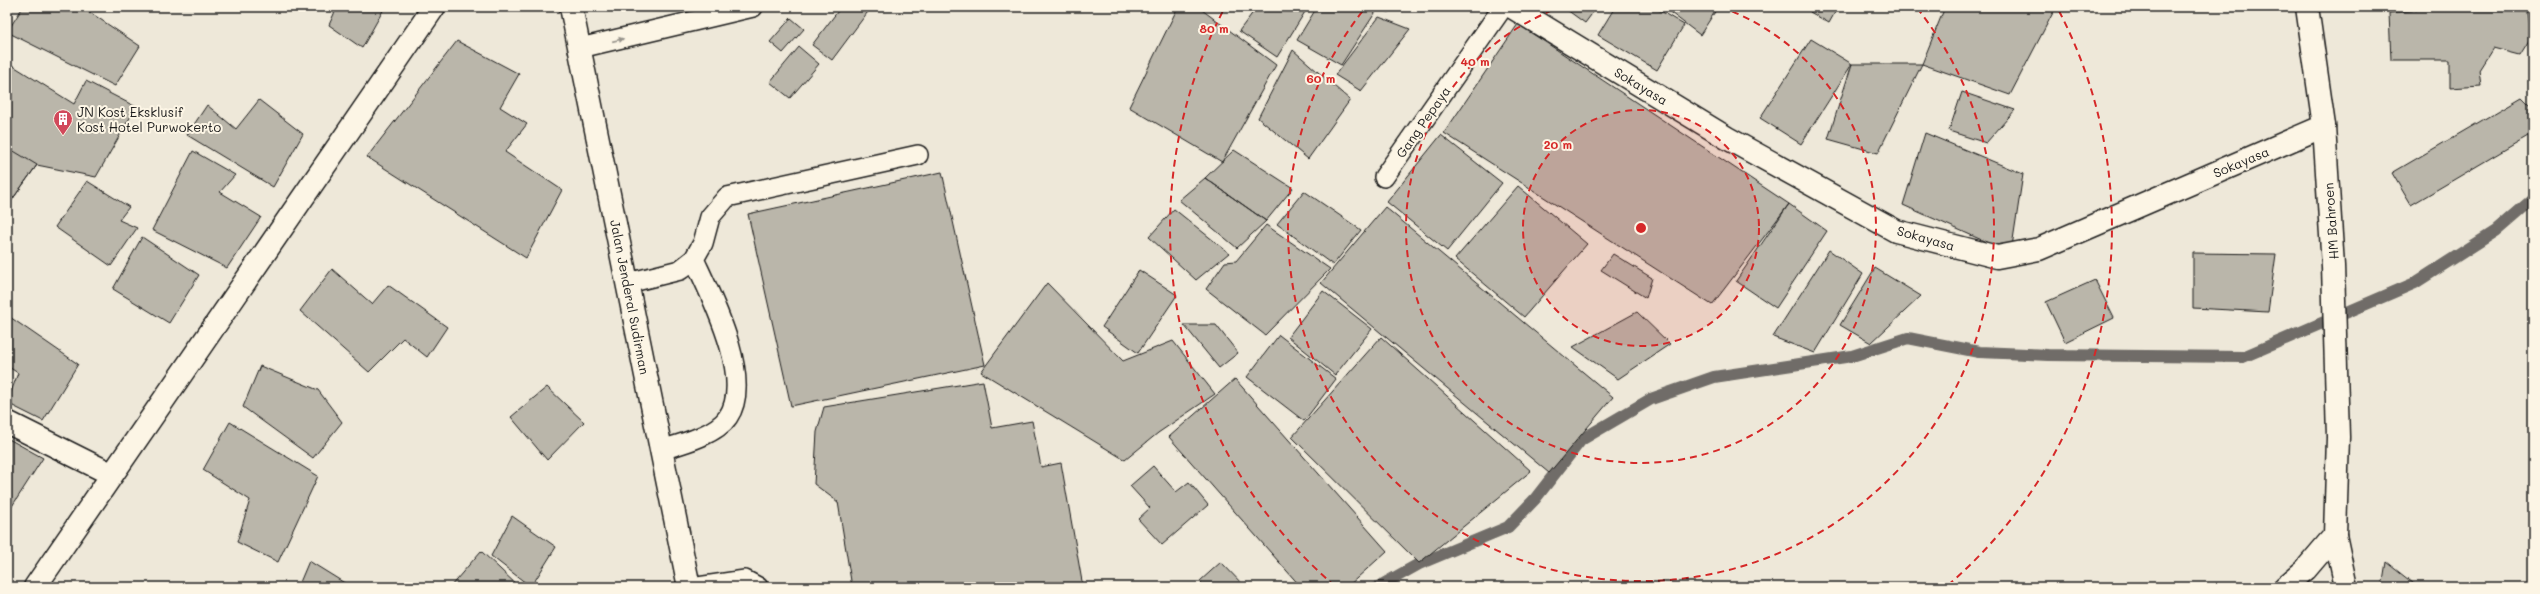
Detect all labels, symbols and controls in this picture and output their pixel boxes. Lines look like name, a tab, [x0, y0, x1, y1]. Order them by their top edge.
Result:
text: 80 m	[1199, 20, 1229, 36]
one-way arrow	[612, 36, 624, 42]
text: 40 m	[1460, 53, 1490, 69]
street label: Sokayasa	[1611, 63, 1671, 108]
text: 60 m	[1307, 70, 1335, 86]
street label: Gang Pepaya	[1392, 83, 1454, 161]
place label: JN Kost Eksklusif Kost Hotel Purwokerto	[77, 103, 222, 135]
building icon: JN Kost Eksklusif Kost Hotel Purwokerto	[52, 108, 74, 136]
text: 20 m	[1544, 136, 1572, 152]
street label: Sokayasa	[2210, 142, 2271, 181]
street label: HM Bahroen	[2319, 182, 2342, 260]
street label: Jalan Jenderal Sudirman	[607, 218, 654, 376]
centre of rings	[1634, 221, 1648, 235]
street label: Sokayasa	[1895, 221, 1957, 254]

